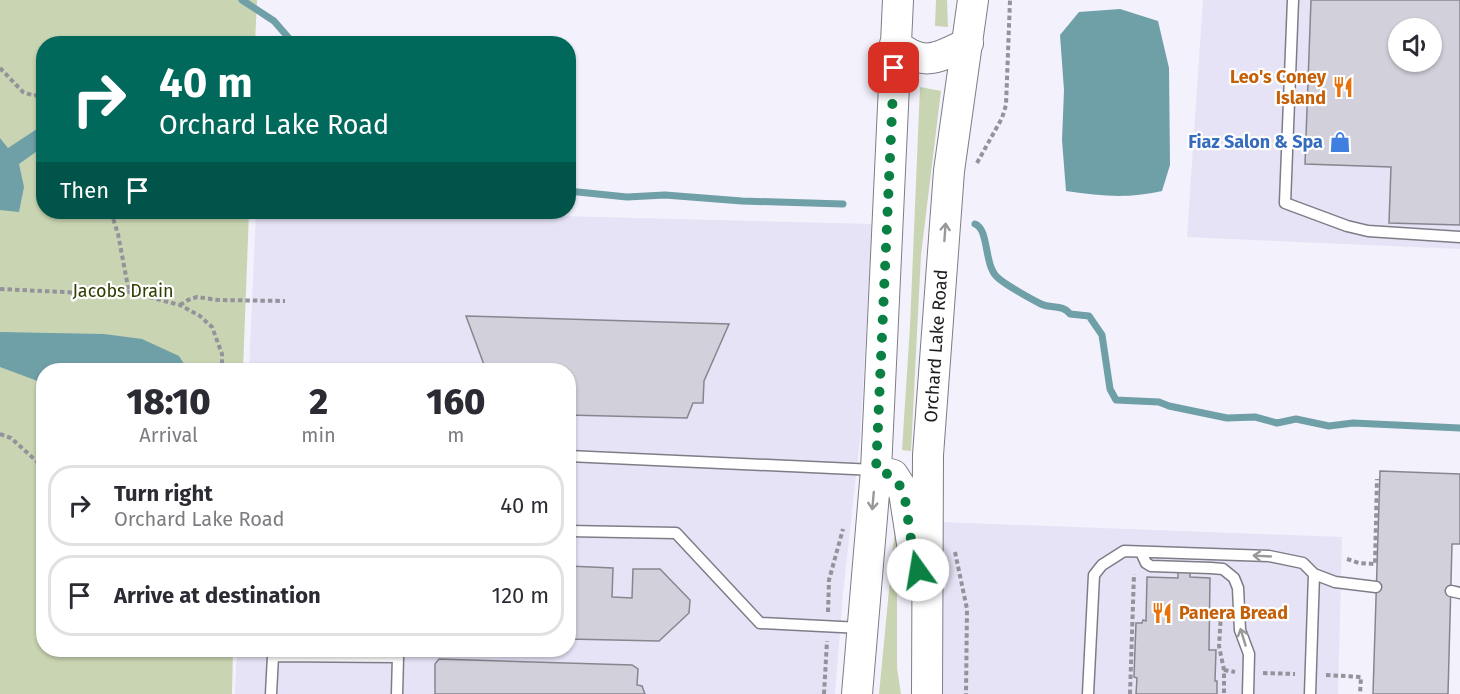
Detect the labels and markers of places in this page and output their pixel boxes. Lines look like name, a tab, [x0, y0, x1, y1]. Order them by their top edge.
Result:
pin	[868, 42, 919, 93]
place label: Leo's Coney Island	[1230, 66, 1327, 109]
restaurant icon: Leo's Coney Island	[1331, 75, 1355, 99]
shop icon: Fiaz Salon & Spa	[1328, 130, 1352, 154]
place label: Fiaz Salon & Spa	[1188, 131, 1323, 153]
restaurant icon: Panera Bread	[1150, 601, 1174, 625]
place label: Panera Bread	[1179, 602, 1288, 624]

